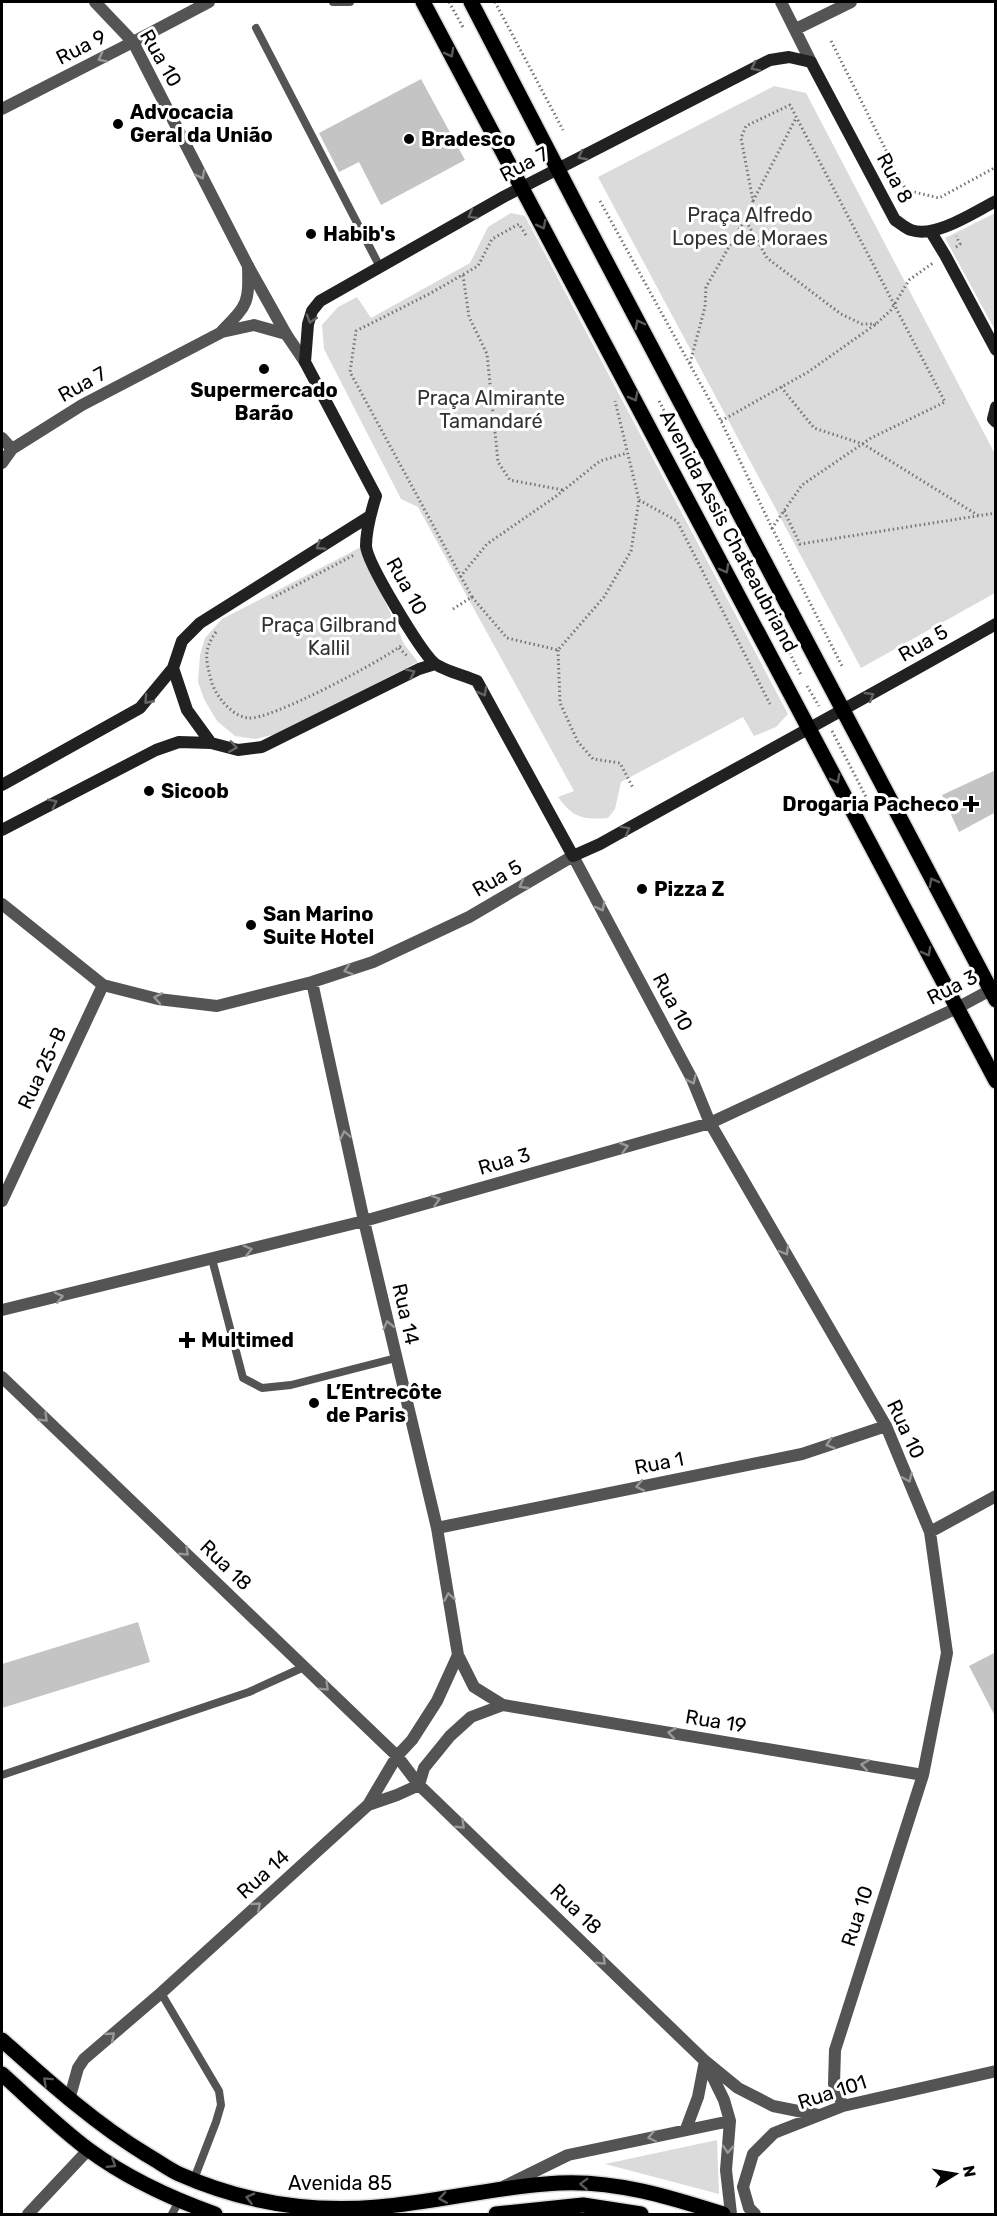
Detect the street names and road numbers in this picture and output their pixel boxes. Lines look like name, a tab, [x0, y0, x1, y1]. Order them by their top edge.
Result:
street label: Rua 9	[52, 24, 110, 70]
street label: Rua 10	[135, 25, 187, 91]
street label: Rua 7	[496, 141, 552, 187]
street label: Rua 8	[872, 149, 918, 207]
street label: Rua 7	[54, 361, 110, 407]
street label: Avenida Assis Chateaubriand	[655, 406, 803, 656]
street label: Rua 10	[381, 553, 433, 619]
street label: Rua 5	[894, 619, 952, 667]
street label: Rua 5	[468, 854, 526, 902]
street label: Rua 3	[923, 964, 981, 1010]
street label: Rua 10	[648, 969, 698, 1035]
street label: Rua 25-B	[13, 1023, 71, 1113]
street label: Rua 3	[475, 1142, 533, 1180]
street label: Rua 14	[387, 1281, 425, 1347]
street label: Rua 10	[882, 1396, 930, 1462]
street label: Rua 1	[632, 1446, 686, 1480]
street label: Rua 18	[195, 1535, 257, 1595]
street label: Rua 19	[684, 1704, 748, 1738]
street label: Rua 14	[232, 1844, 294, 1904]
street label: Rua 18	[545, 1879, 607, 1939]
street label: Rua 10	[836, 1883, 878, 1949]
street label: Rua 101	[795, 2070, 869, 2114]
street label: Avenida 85	[288, 2171, 392, 2195]

